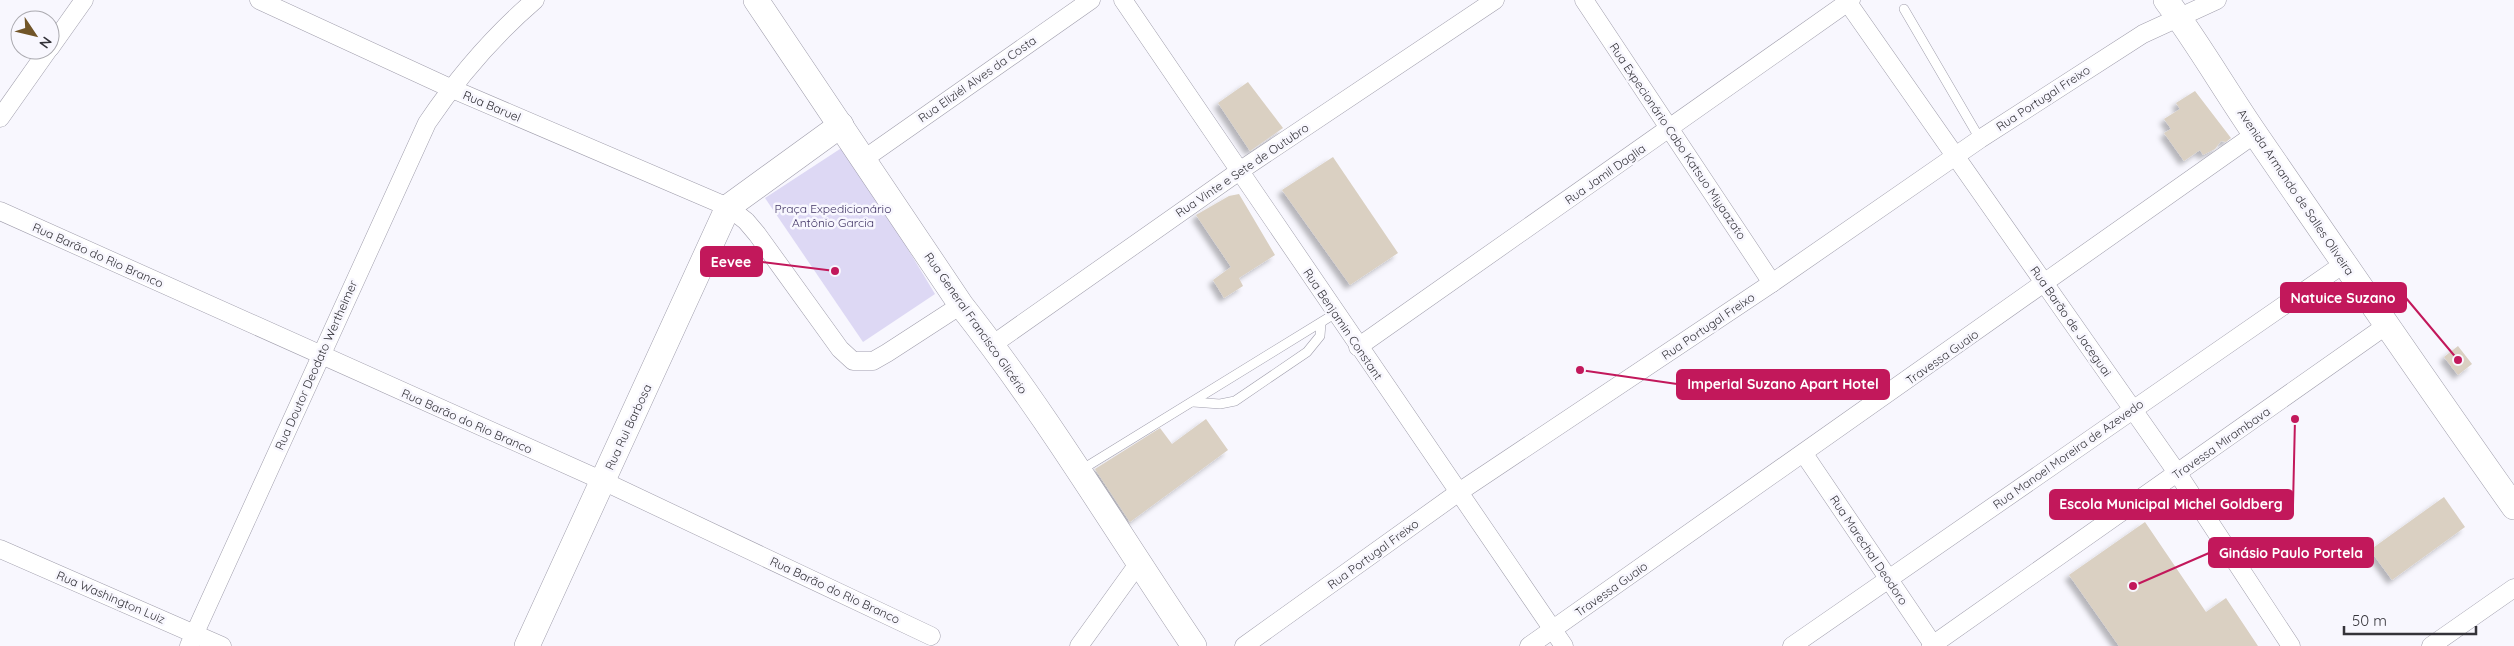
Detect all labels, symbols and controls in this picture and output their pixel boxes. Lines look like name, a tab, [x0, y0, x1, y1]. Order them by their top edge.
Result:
north arrow	[10, 10, 60, 60]
text: N	[35, 33, 56, 52]
street label: Rua Eliziél Alves da Costa	[915, 33, 1039, 125]
street label: Rua Expecionário Cabo Katsuo Miyaazato	[1606, 40, 1750, 242]
street label: Rua Portugal Freixo	[1993, 62, 2093, 134]
street label: Rua Baruel	[461, 87, 523, 125]
street label: Avenida Armando de Salles Oliveira	[2235, 106, 2357, 278]
street label: Rua Vinte e Sete de Outubro	[1172, 120, 1312, 220]
street label: Rua Jamil Daglia	[1562, 141, 1648, 207]
park label: Praça Expedicionário Antônio Garcia	[775, 201, 891, 230]
street label: Rua Barão do Rio Branco	[30, 219, 166, 291]
callout: Eevee	[701, 247, 762, 276]
street label: Rua General Francisco Glicério	[921, 249, 1031, 397]
text: Eevee	[711, 253, 751, 271]
street label: Rua Barão de Jaceguai	[2027, 263, 2115, 379]
street label: Rua Benjamin Constant	[1300, 265, 1386, 383]
street label: Rua Doutor Deodato Wertheimer	[272, 277, 361, 452]
callout: Natuice Suzano	[2281, 283, 2406, 312]
street label: Rua Portugal Freixo	[1659, 289, 1757, 363]
text: Natuice Suzano	[2290, 289, 2396, 307]
street label: Travessa Guaio	[1903, 326, 1981, 388]
callout: Imperial Suzano Apart Hotel	[1677, 370, 1889, 399]
text: Imperial Suzano Apart Hotel	[1687, 375, 1879, 393]
street label: Rua Rui Barbosa	[602, 382, 654, 472]
street label: Rua Barão do Rio Branco	[399, 385, 535, 457]
street label: Rua Manoel Moreira de Azevedo	[1990, 396, 2146, 512]
street label: Travessa Mirambava	[2169, 404, 2273, 482]
callout: Escola Municipal Michel Goldberg	[2050, 490, 2293, 519]
street label: Rua Marechal Deodoro	[1827, 492, 1911, 608]
text: Escola Municipal Michel Goldberg	[2059, 495, 2283, 513]
street label: Rua Portugal Freixo	[1324, 516, 1422, 592]
callout: Ginásio Paulo Portela	[2209, 538, 2373, 567]
text: Ginásio Paulo Portela	[2219, 544, 2363, 562]
street label: Rua Barão do Rio Branco	[768, 553, 902, 627]
street label: Travessa Guaio	[1572, 558, 1650, 620]
street label: Rua Washington Luiz	[54, 567, 168, 627]
scale bar	[2344, 604, 2476, 636]
text: 50 m	[2352, 611, 2387, 630]

